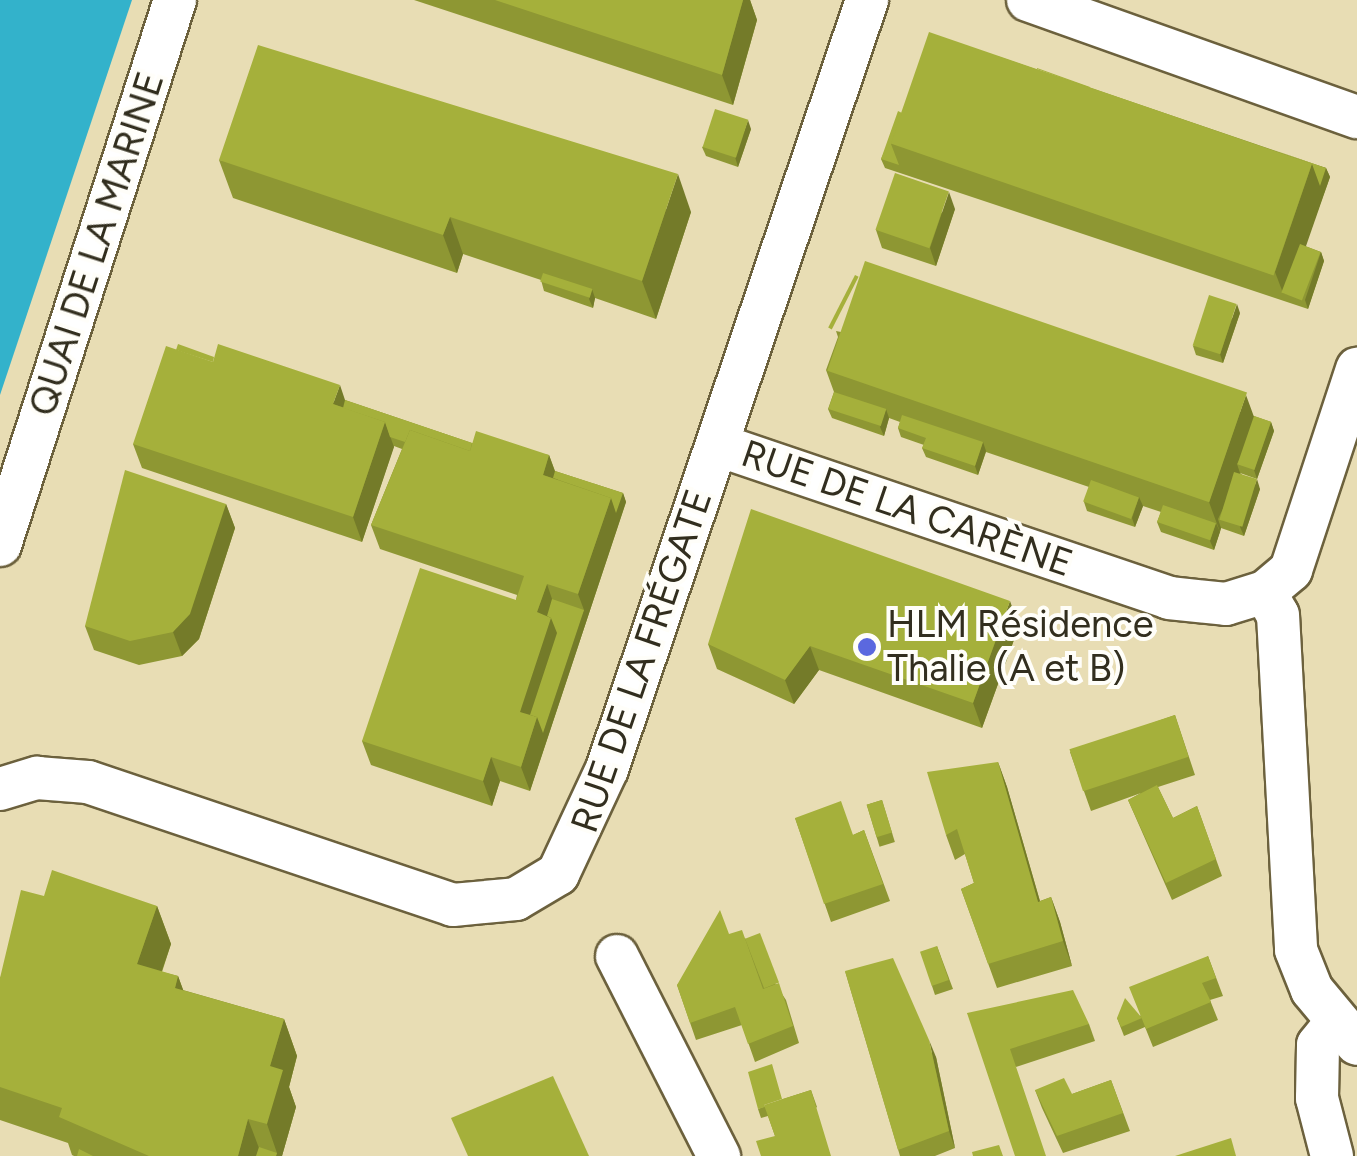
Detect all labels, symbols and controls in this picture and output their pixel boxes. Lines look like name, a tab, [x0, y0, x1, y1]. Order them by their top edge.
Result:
street label: QUAI DE LA MARINE	[20, 66, 174, 422]
street label: RUE DE LA CARÈNE	[736, 431, 1078, 587]
street label: RUE DE LA FRÉGATE	[562, 484, 722, 838]
place label: HLM Résidence Thalie (A et B)	[887, 602, 1153, 692]
marker: HLM Résidence Thalie (A et B)	[856, 636, 878, 658]

